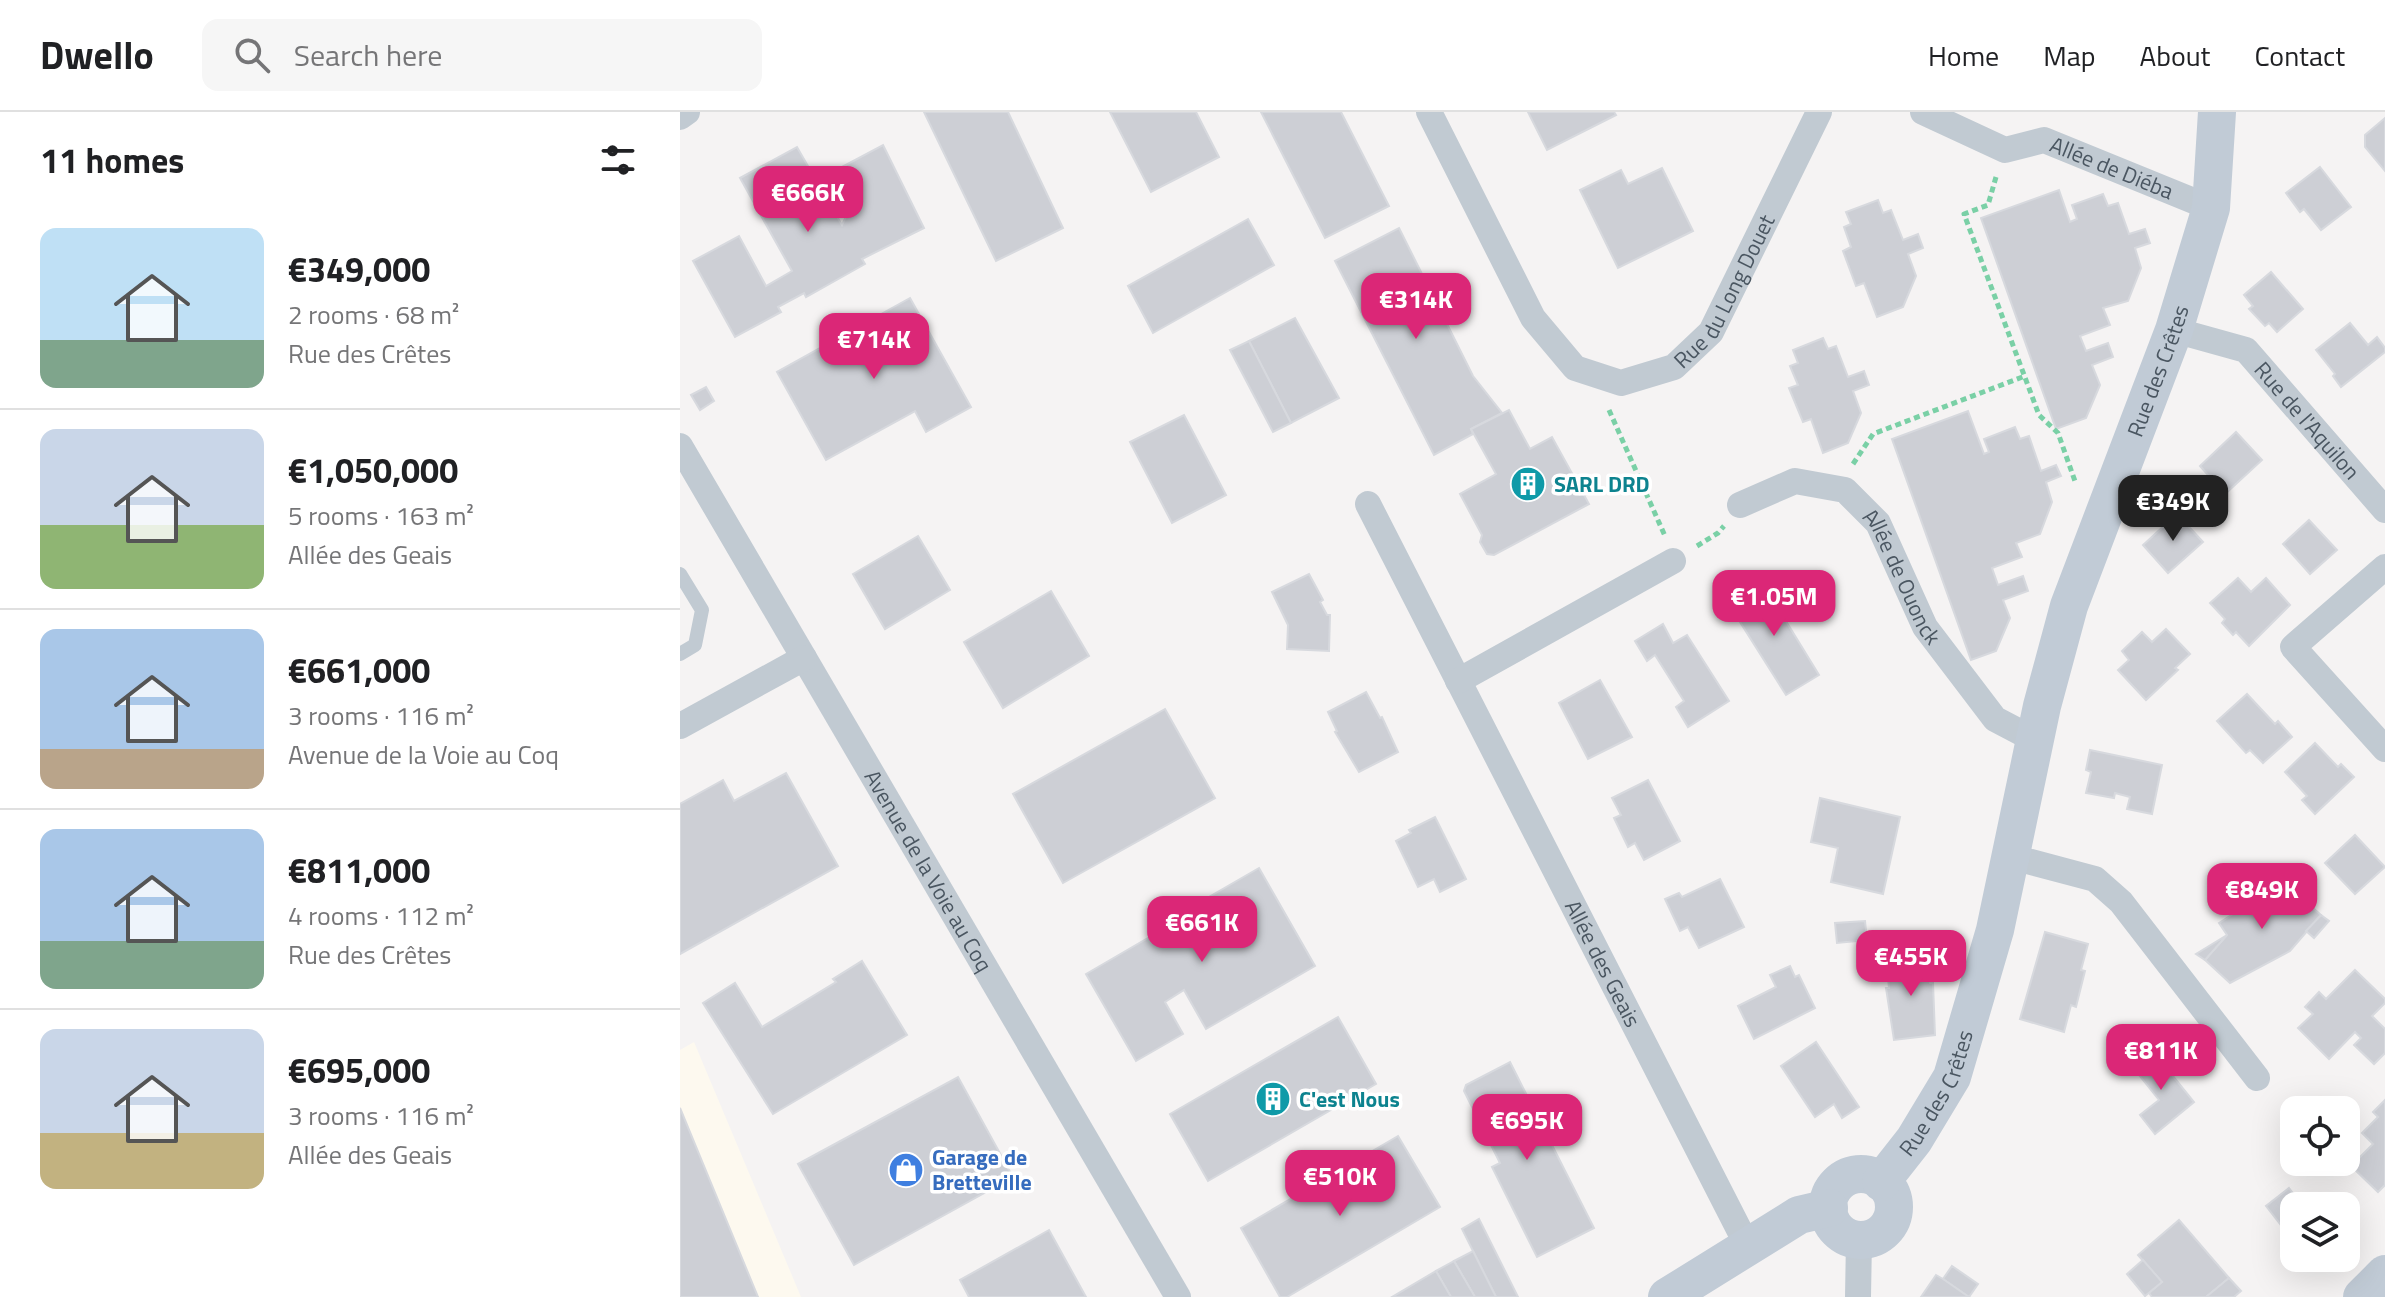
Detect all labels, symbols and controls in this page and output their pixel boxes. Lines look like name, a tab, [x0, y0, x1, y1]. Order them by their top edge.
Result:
search box	[202, 19, 762, 91]
text: Dwello	[40, 26, 154, 84]
text: Search here	[294, 32, 443, 78]
icon: search	[230, 33, 274, 77]
text: Home	[1928, 34, 1999, 77]
text: Map	[2043, 34, 2096, 77]
text: About	[2140, 34, 2210, 77]
text: Contact	[2254, 34, 2345, 77]
street label: Allée de Diéba	[2045, 127, 2179, 208]
text: 11 homes	[40, 134, 184, 186]
icon: filters	[596, 138, 640, 182]
pin: €666K	[752, 166, 864, 234]
text: €666K	[771, 172, 845, 211]
street label: Rue du Long Douet	[1665, 208, 1783, 376]
text: €349,000	[288, 243, 430, 295]
icon: home	[104, 260, 200, 356]
pin: €314K	[1360, 273, 1472, 341]
text: €314K	[1379, 279, 1453, 318]
text: 2 rooms · 68 m²	[288, 295, 459, 334]
street label: Rue des Crêtes	[2118, 301, 2198, 442]
pin: €714K	[818, 313, 930, 381]
text: €714K	[837, 319, 911, 358]
text: Rue des Crêtes	[288, 334, 451, 373]
street label: Rue de l'Aquilon	[2246, 354, 2368, 487]
text: €1,050,000	[288, 444, 458, 496]
icon: home	[104, 461, 200, 557]
building icon: SARL DRD	[1509, 465, 1547, 503]
place label: SARL DRD	[1554, 467, 1650, 501]
pin: €349K	[2117, 475, 2229, 543]
text: €349K	[2136, 481, 2210, 520]
text: 5 rooms · 163 m²	[288, 496, 474, 535]
street label: Allée de Ouonck	[1855, 500, 1950, 652]
text: Allée des Geais	[288, 535, 452, 574]
pin: €1.05M	[1709, 570, 1839, 638]
text: €1.05M	[1730, 576, 1818, 615]
text: €661,000	[288, 644, 430, 696]
icon: home	[104, 661, 200, 757]
text: 3 rooms · 116 m²	[288, 696, 474, 735]
text: Avenue de la Voie au Coq	[288, 735, 559, 774]
street label: Avenue de la Voie au Coq	[856, 763, 1001, 978]
text: €811,000	[288, 844, 430, 896]
icon: home	[104, 861, 200, 957]
pin: €849K	[2206, 863, 2318, 931]
text: €849K	[2225, 869, 2299, 908]
street label: Allée des Geais	[1556, 894, 1650, 1033]
text: 4 rooms · 112 m²	[288, 896, 474, 935]
pin: €661K	[1146, 896, 1258, 964]
text: €661K	[1165, 902, 1239, 941]
pin: €455K	[1855, 930, 1967, 998]
text: Rue des Crêtes	[288, 935, 451, 974]
text: €455K	[1874, 936, 1948, 975]
pin: €811K	[2105, 1024, 2217, 1092]
street label: Rue des Crêtes	[1890, 1026, 1982, 1164]
text: €811K	[2124, 1030, 2198, 1069]
text: €695,000	[288, 1044, 430, 1096]
icon: home	[104, 1061, 200, 1157]
building icon: C'est Nous	[1254, 1080, 1292, 1118]
place label: C'est Nous	[1299, 1082, 1400, 1116]
pin: €695K	[1471, 1094, 1583, 1162]
text: 3 rooms · 116 m²	[288, 1096, 474, 1135]
map controls	[2280, 1096, 2360, 1272]
button: locate	[2280, 1096, 2360, 1176]
text: €695K	[1490, 1100, 1564, 1139]
text: Allée des Geais	[288, 1135, 452, 1174]
place label: Garage de Bretteville	[932, 1140, 1032, 1199]
pin: €510K	[1284, 1150, 1396, 1218]
shop icon: Garage de Bretteville	[887, 1151, 925, 1189]
text: €510K	[1303, 1156, 1377, 1195]
button: layers	[2280, 1192, 2360, 1272]

